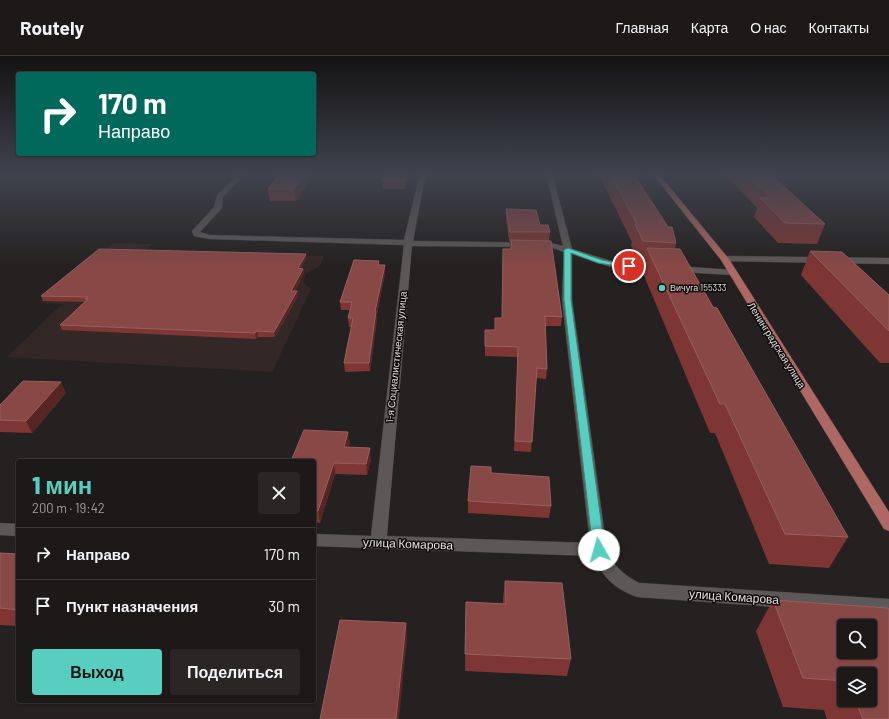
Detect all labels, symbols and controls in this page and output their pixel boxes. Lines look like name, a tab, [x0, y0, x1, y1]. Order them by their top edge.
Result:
text: Routely	[20, 16, 84, 39]
text: Главная	[616, 19, 669, 36]
text: Карта	[691, 19, 728, 36]
text: О нас	[750, 19, 787, 36]
text: Контакты	[809, 19, 869, 36]
text: 170 m	[98, 86, 167, 120]
icon: right	[32, 88, 84, 140]
text: Направо	[98, 120, 170, 142]
pin	[612, 249, 646, 283]
icon: arrive	[618, 255, 640, 277]
place label: Вичуга 155333	[670, 282, 727, 293]
marker: Вичуга 155333	[657, 283, 667, 293]
street label: 1-я Социалистическая улица	[383, 290, 409, 423]
street label: Ленинградская улица	[746, 300, 809, 391]
text: 1 мин	[32, 470, 92, 499]
button: close	[258, 472, 300, 514]
text: 200 m · 19:42	[32, 500, 105, 516]
position arrow	[578, 529, 620, 571]
street label: улица Комарова	[363, 534, 454, 553]
icon: right	[32, 543, 54, 565]
text: Направо	[66, 545, 130, 563]
text: 170 m	[264, 545, 300, 563]
street label: улица Комарова	[688, 586, 780, 607]
icon: arrive	[32, 595, 54, 617]
text: Пункт назначения	[66, 597, 198, 615]
text: 30 m	[268, 597, 300, 615]
map controls	[837, 619, 877, 707]
button: search	[837, 619, 877, 659]
button: Выход	[32, 649, 162, 695]
button: Поделиться	[170, 649, 300, 695]
button: layers	[837, 667, 877, 707]

